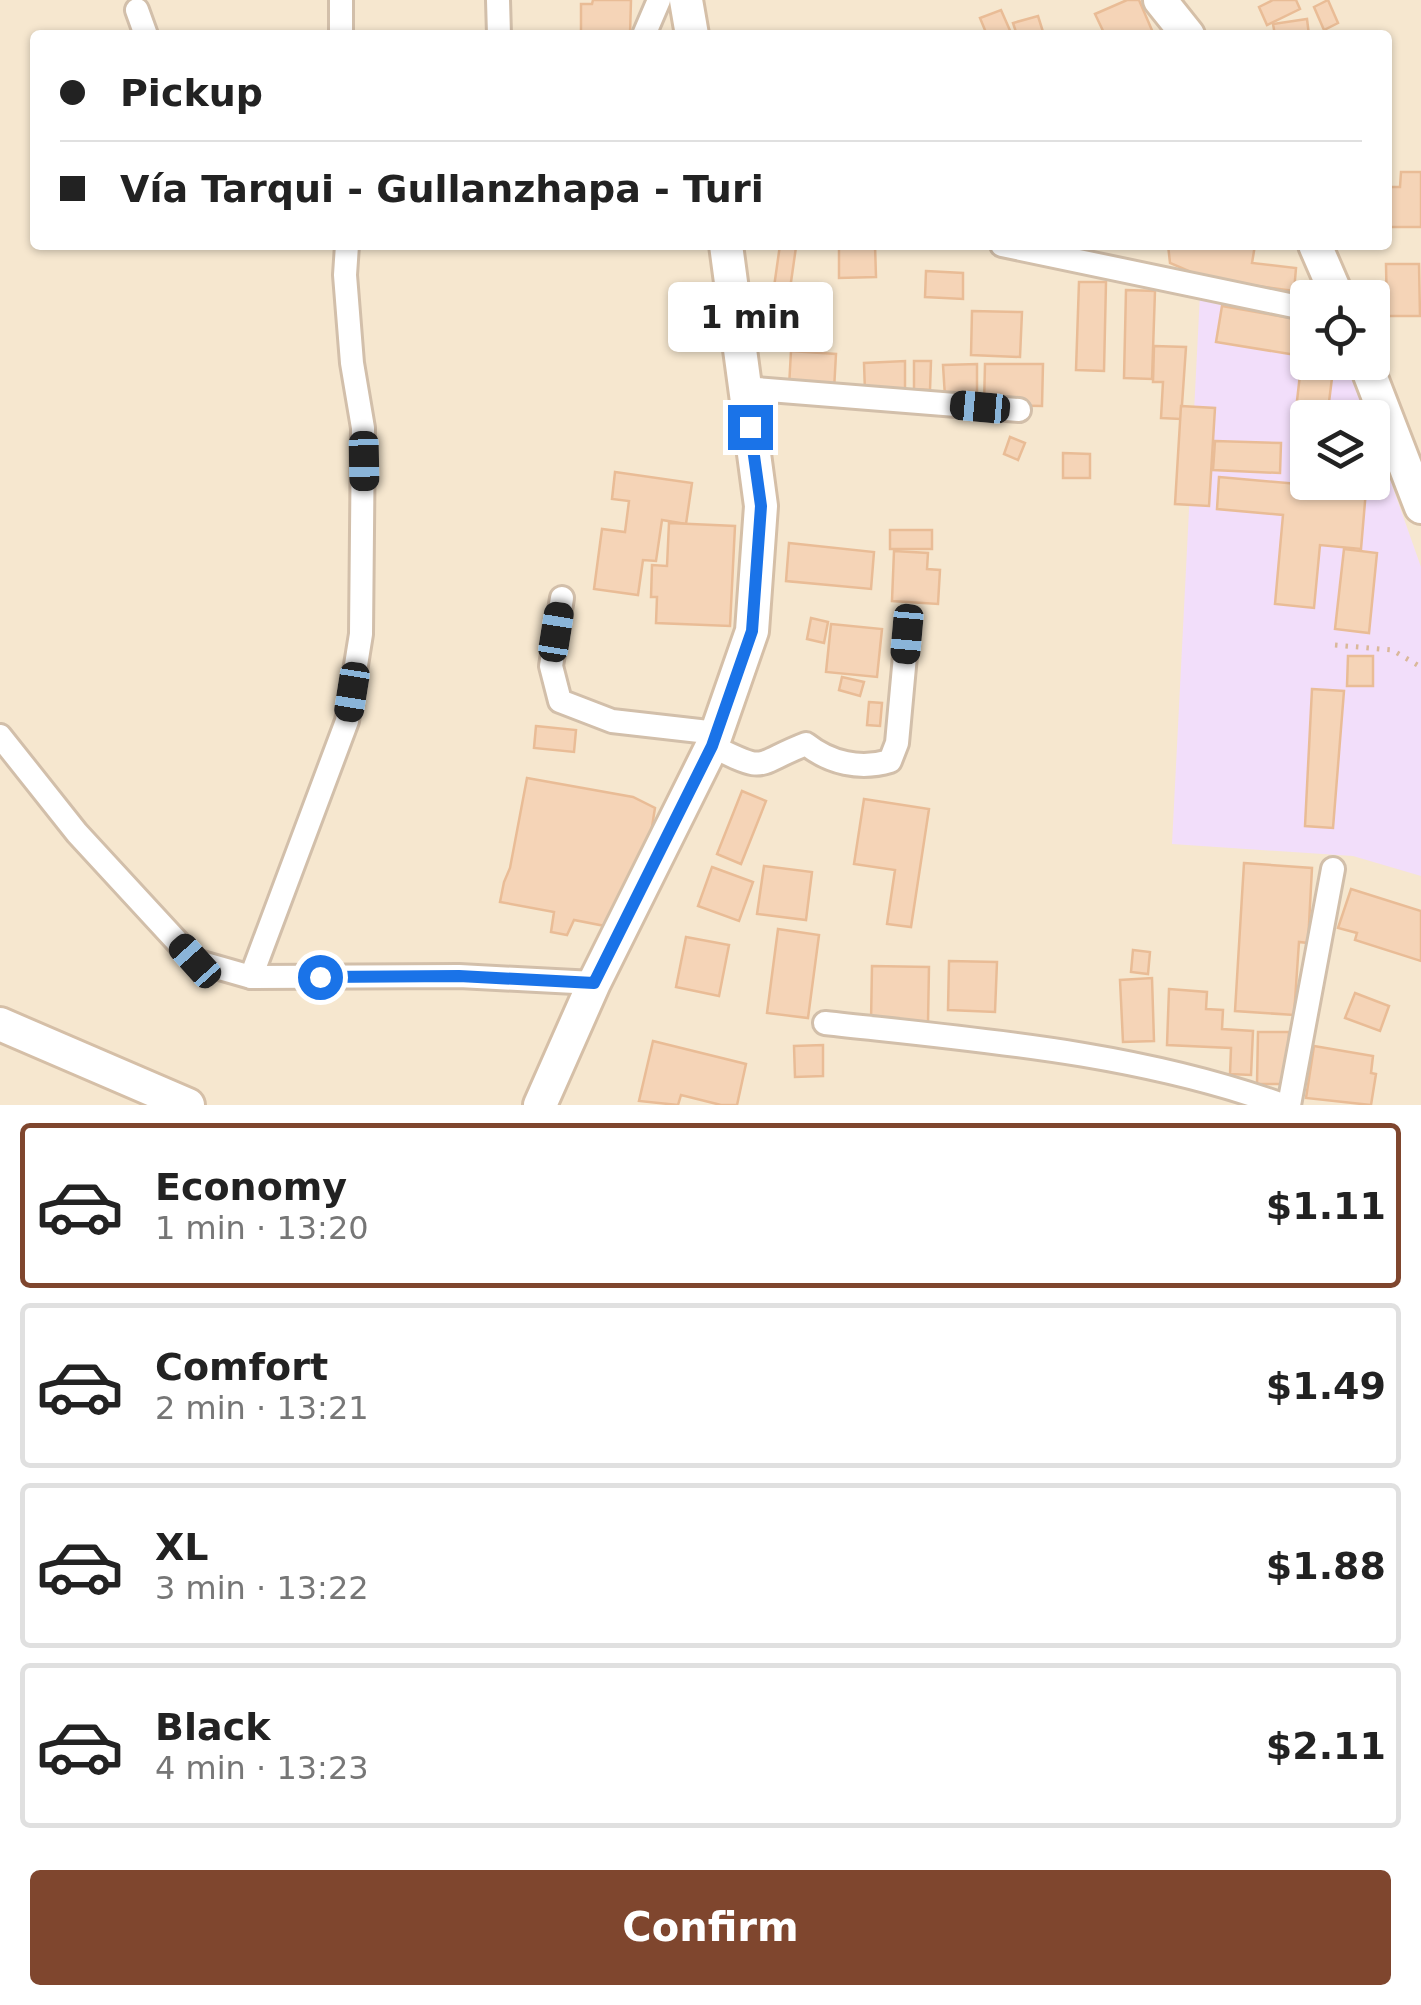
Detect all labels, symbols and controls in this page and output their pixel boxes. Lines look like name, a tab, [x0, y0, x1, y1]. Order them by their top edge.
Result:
text: Pickup	[120, 71, 263, 115]
text: Vía Tarqui - Gullanzhapa - Turi	[120, 167, 764, 211]
map controls	[1290, 280, 1390, 500]
button: locate	[1290, 280, 1390, 380]
callout: 1 min	[668, 282, 832, 352]
text: 1 min	[700, 298, 801, 336]
car	[949, 389, 1011, 425]
button: layers	[1290, 400, 1390, 500]
route end	[728, 405, 773, 450]
car	[348, 431, 380, 491]
car	[536, 600, 576, 664]
car	[889, 603, 925, 665]
car	[332, 660, 372, 724]
car	[164, 929, 226, 993]
route start	[298, 955, 343, 1000]
icon: car	[35, 1161, 125, 1251]
text: Economy	[155, 1165, 347, 1209]
text: $1.11	[1266, 1184, 1386, 1228]
text: 1 min · 13:20	[155, 1209, 369, 1247]
icon: car	[35, 1341, 125, 1431]
text: Comfort	[155, 1345, 328, 1389]
text: $1.49	[1266, 1364, 1386, 1408]
text: 2 min · 13:21	[155, 1389, 369, 1427]
icon: car	[35, 1521, 125, 1611]
text: XL	[155, 1525, 209, 1569]
text: $1.88	[1266, 1544, 1386, 1588]
text: 3 min · 13:22	[155, 1569, 369, 1607]
icon: car	[35, 1701, 125, 1791]
text: Black	[155, 1705, 270, 1749]
text: $2.11	[1266, 1724, 1386, 1768]
text: 4 min · 13:23	[155, 1749, 369, 1787]
button: Confirm	[30, 1870, 1391, 1985]

